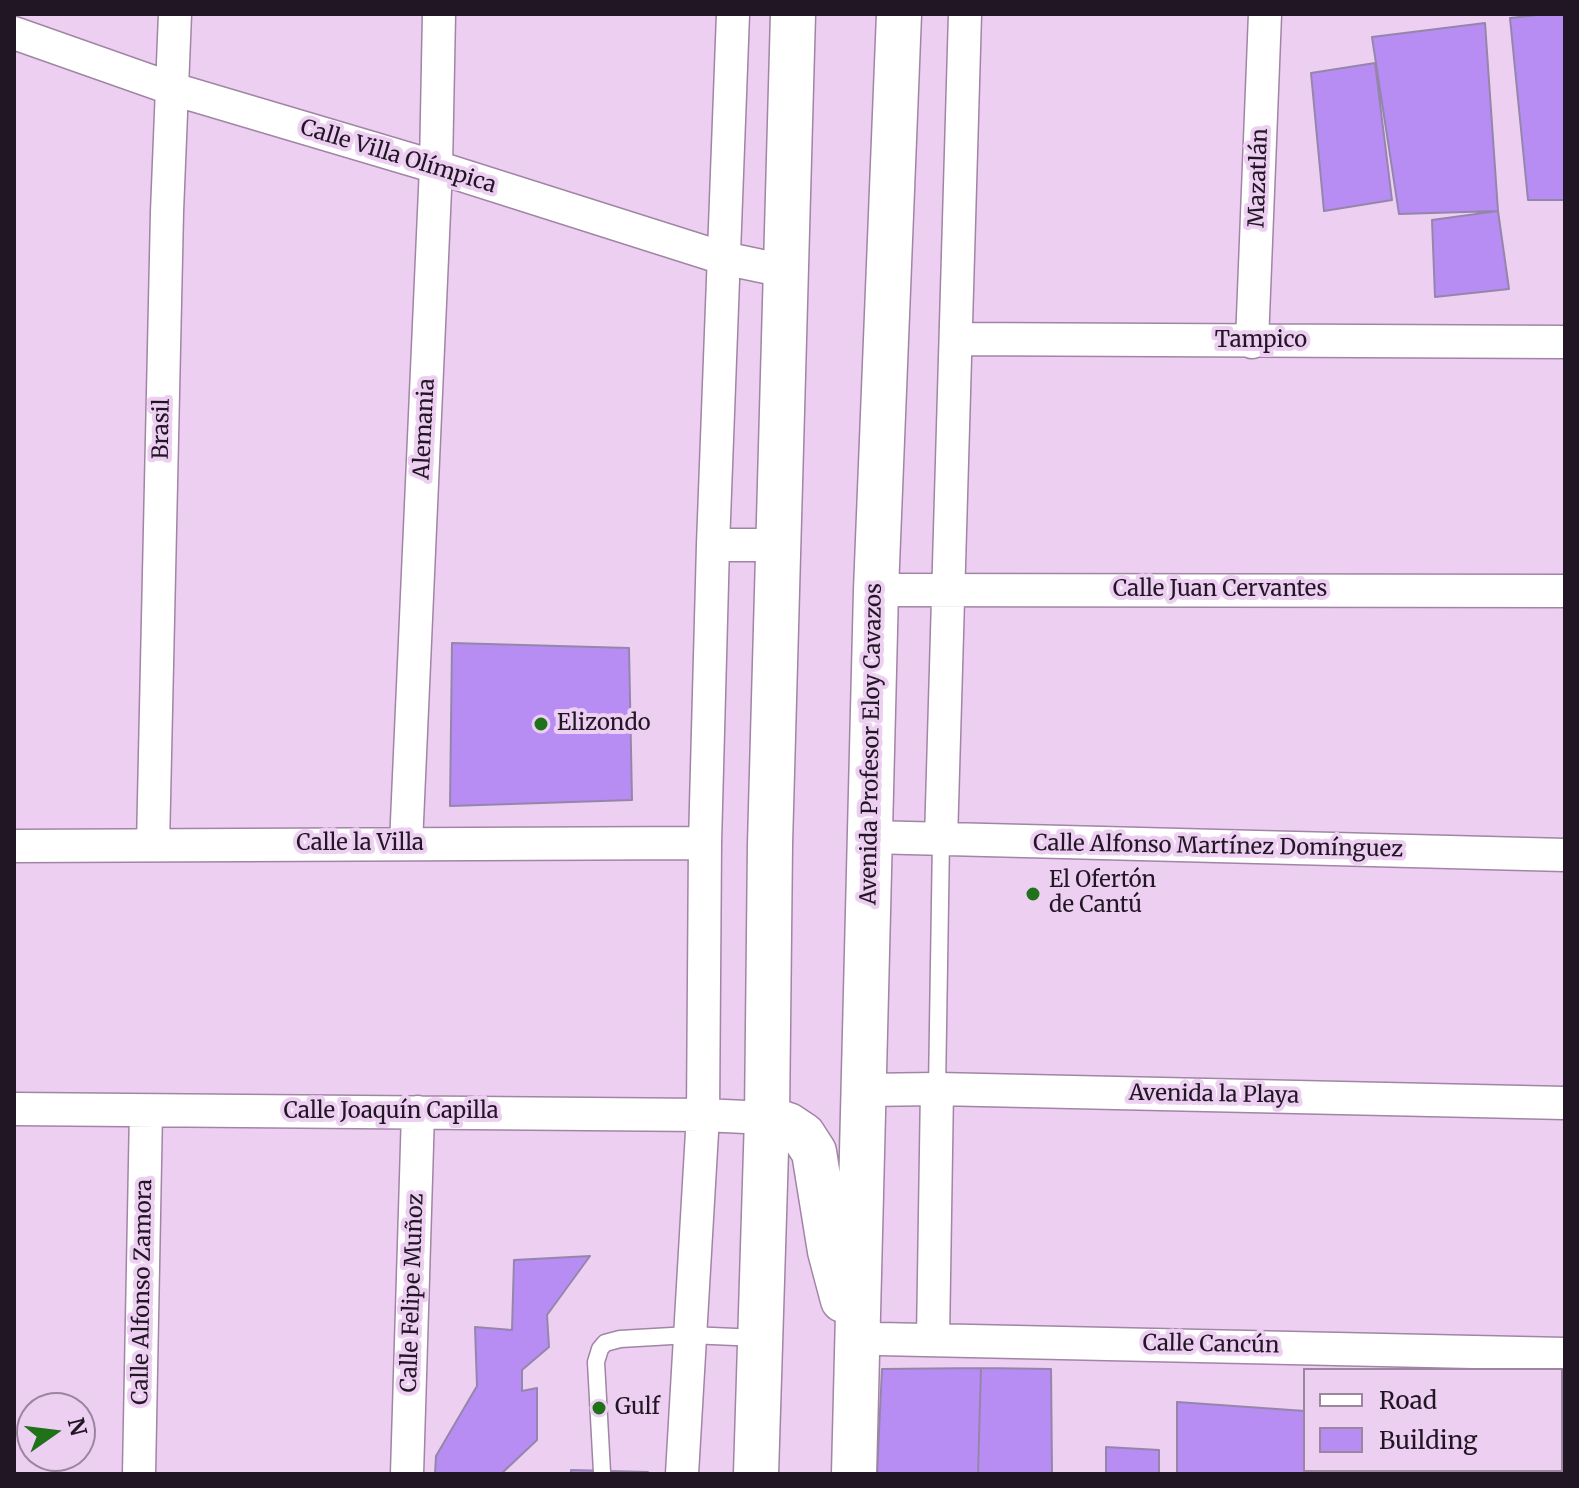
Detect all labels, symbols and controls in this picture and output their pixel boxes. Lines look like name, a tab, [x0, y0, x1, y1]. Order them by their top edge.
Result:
street label: Calle Villa Olímpica	[297, 115, 499, 199]
street label: Mazatlán	[1244, 128, 1274, 228]
street label: Tampico	[1215, 328, 1307, 354]
street label: Alemania	[409, 378, 441, 480]
street label: Brasil	[148, 398, 176, 460]
street label: Calle Juan Cervantes	[1113, 577, 1327, 603]
street label: Avenida Profesor Eloy Cavazos	[856, 583, 888, 905]
place label: Elizondo	[557, 711, 651, 737]
marker: Elizondo	[532, 715, 550, 733]
street label: Calle la Villa	[296, 831, 424, 857]
street label: Calle Alfonso Martínez Domínguez	[1033, 831, 1403, 863]
place label: El Ofertón de Cantú	[1049, 868, 1156, 920]
marker: El Ofertón de Cantú	[1024, 885, 1042, 903]
street label: Avenida la Playa	[1129, 1080, 1299, 1110]
street label: Calle Joaquín Capilla	[284, 1099, 498, 1125]
street label: Calle Alfonso Zamora	[128, 1179, 158, 1405]
street label: Calle Felipe Muñoz	[396, 1193, 430, 1393]
street label: Calle Cancún	[1142, 1331, 1280, 1359]
legend	[1303, 1368, 1563, 1472]
text: Road	[1379, 1385, 1437, 1416]
north arrow	[16, 1392, 96, 1472]
place label: Gulf	[615, 1395, 660, 1421]
marker: Gulf	[590, 1399, 608, 1417]
text: N	[62, 1415, 93, 1438]
text: Building	[1379, 1425, 1478, 1456]

